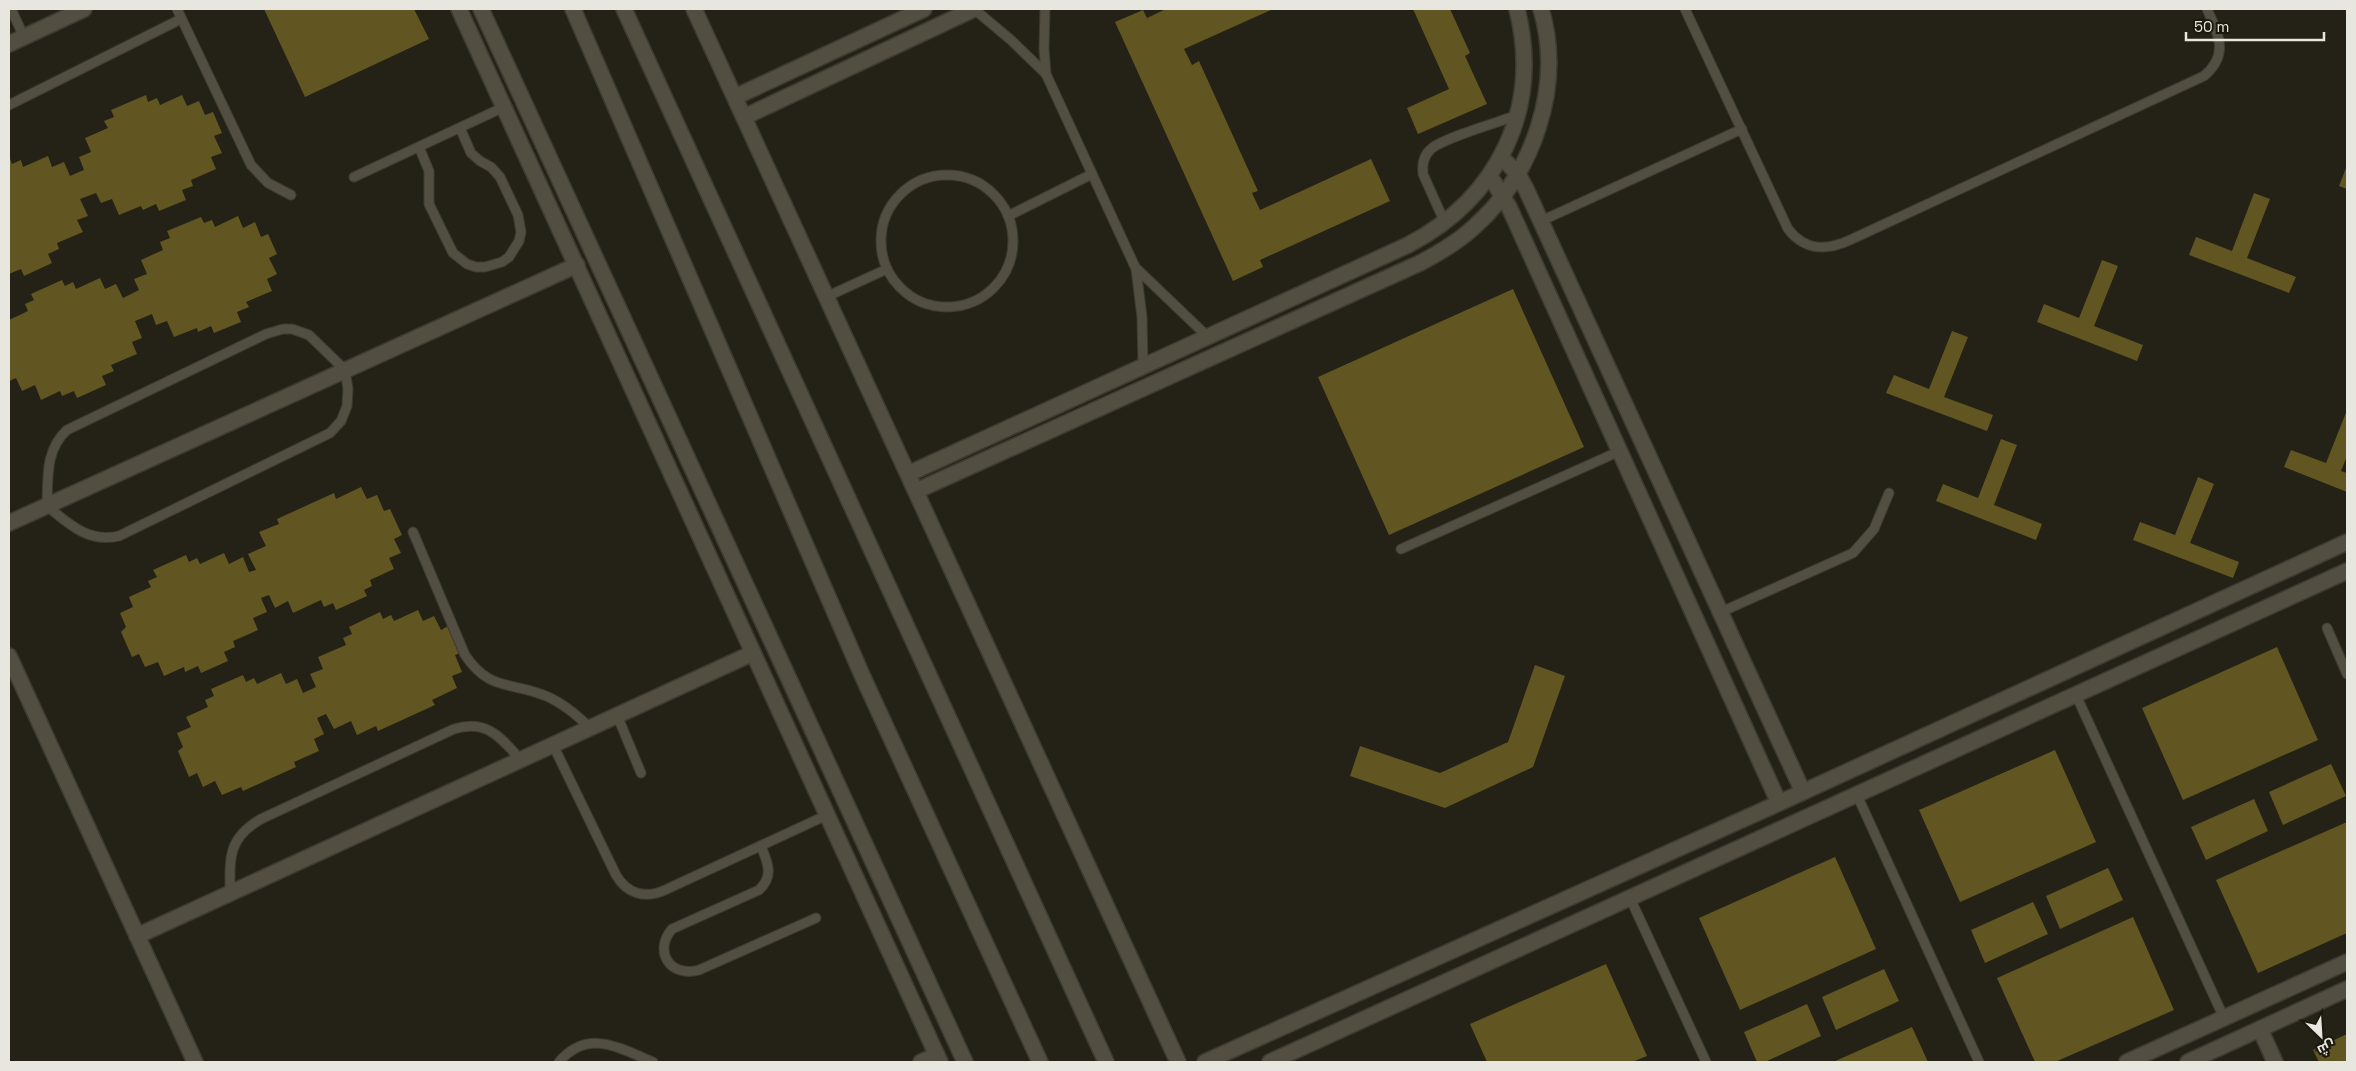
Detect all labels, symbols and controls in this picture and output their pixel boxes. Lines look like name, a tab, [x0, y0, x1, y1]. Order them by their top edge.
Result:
scale bar	[2186, 10, 2324, 42]
text: 50 m	[2194, 17, 2229, 36]
north arrow	[2296, 1011, 2346, 1061]
text: ش	[2315, 1036, 2338, 1060]

